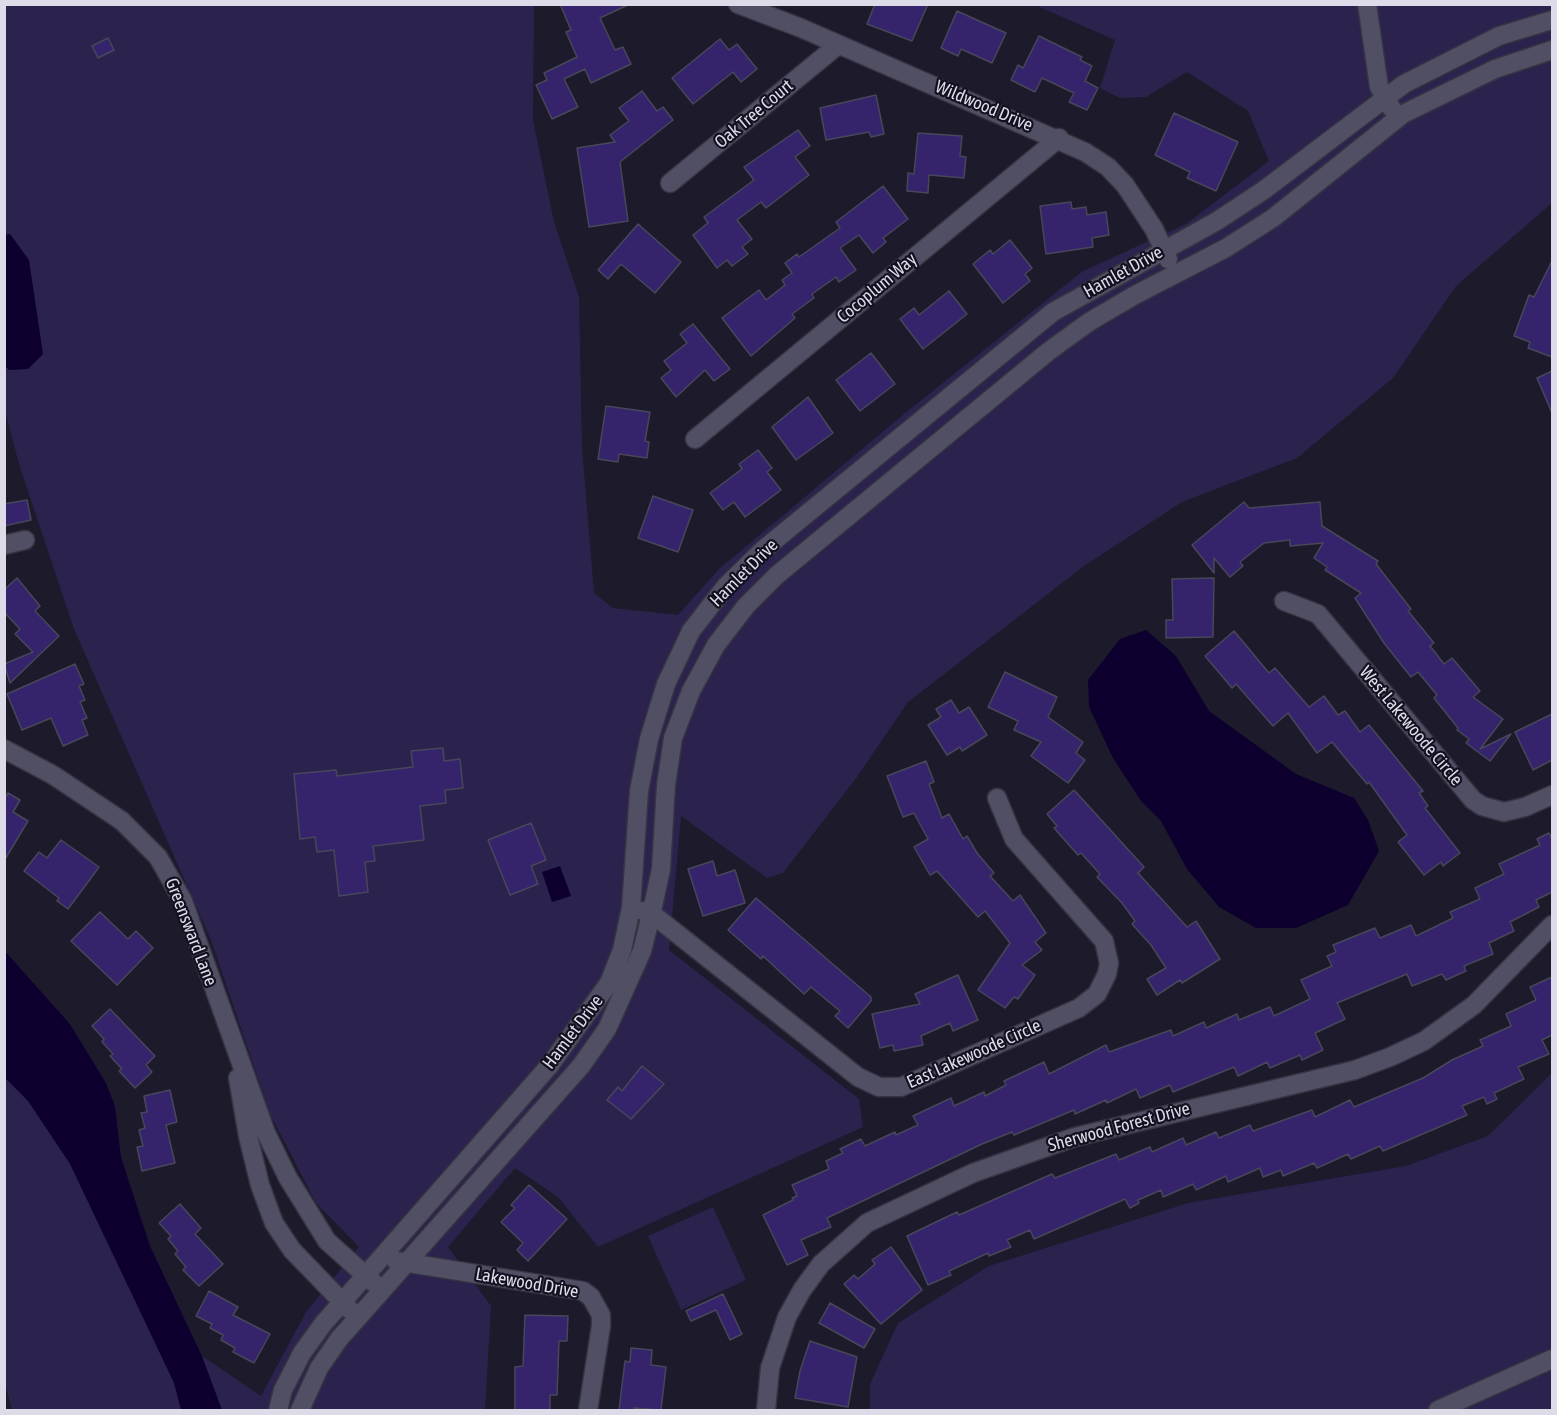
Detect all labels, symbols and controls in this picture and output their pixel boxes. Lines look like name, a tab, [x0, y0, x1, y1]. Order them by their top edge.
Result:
street label: Oak Tree Court	[710, 75, 798, 153]
street label: Wildwood Drive	[932, 76, 1036, 136]
street label: Hamlet Drive	[1080, 241, 1166, 303]
street label: Cocoplum Way	[833, 248, 921, 328]
street label: Hamlet Drive	[706, 535, 782, 611]
street label: West Lakewoode Circle	[1355, 662, 1467, 790]
street label: Greensward Lane	[161, 875, 221, 989]
street label: Hamlet Drive	[538, 991, 608, 1073]
street label: East Lakewoode Circle	[904, 1015, 1044, 1093]
street label: Sherwood Forest Drive	[1046, 1098, 1192, 1156]
street label: Lakewood Drive	[474, 1263, 580, 1303]

